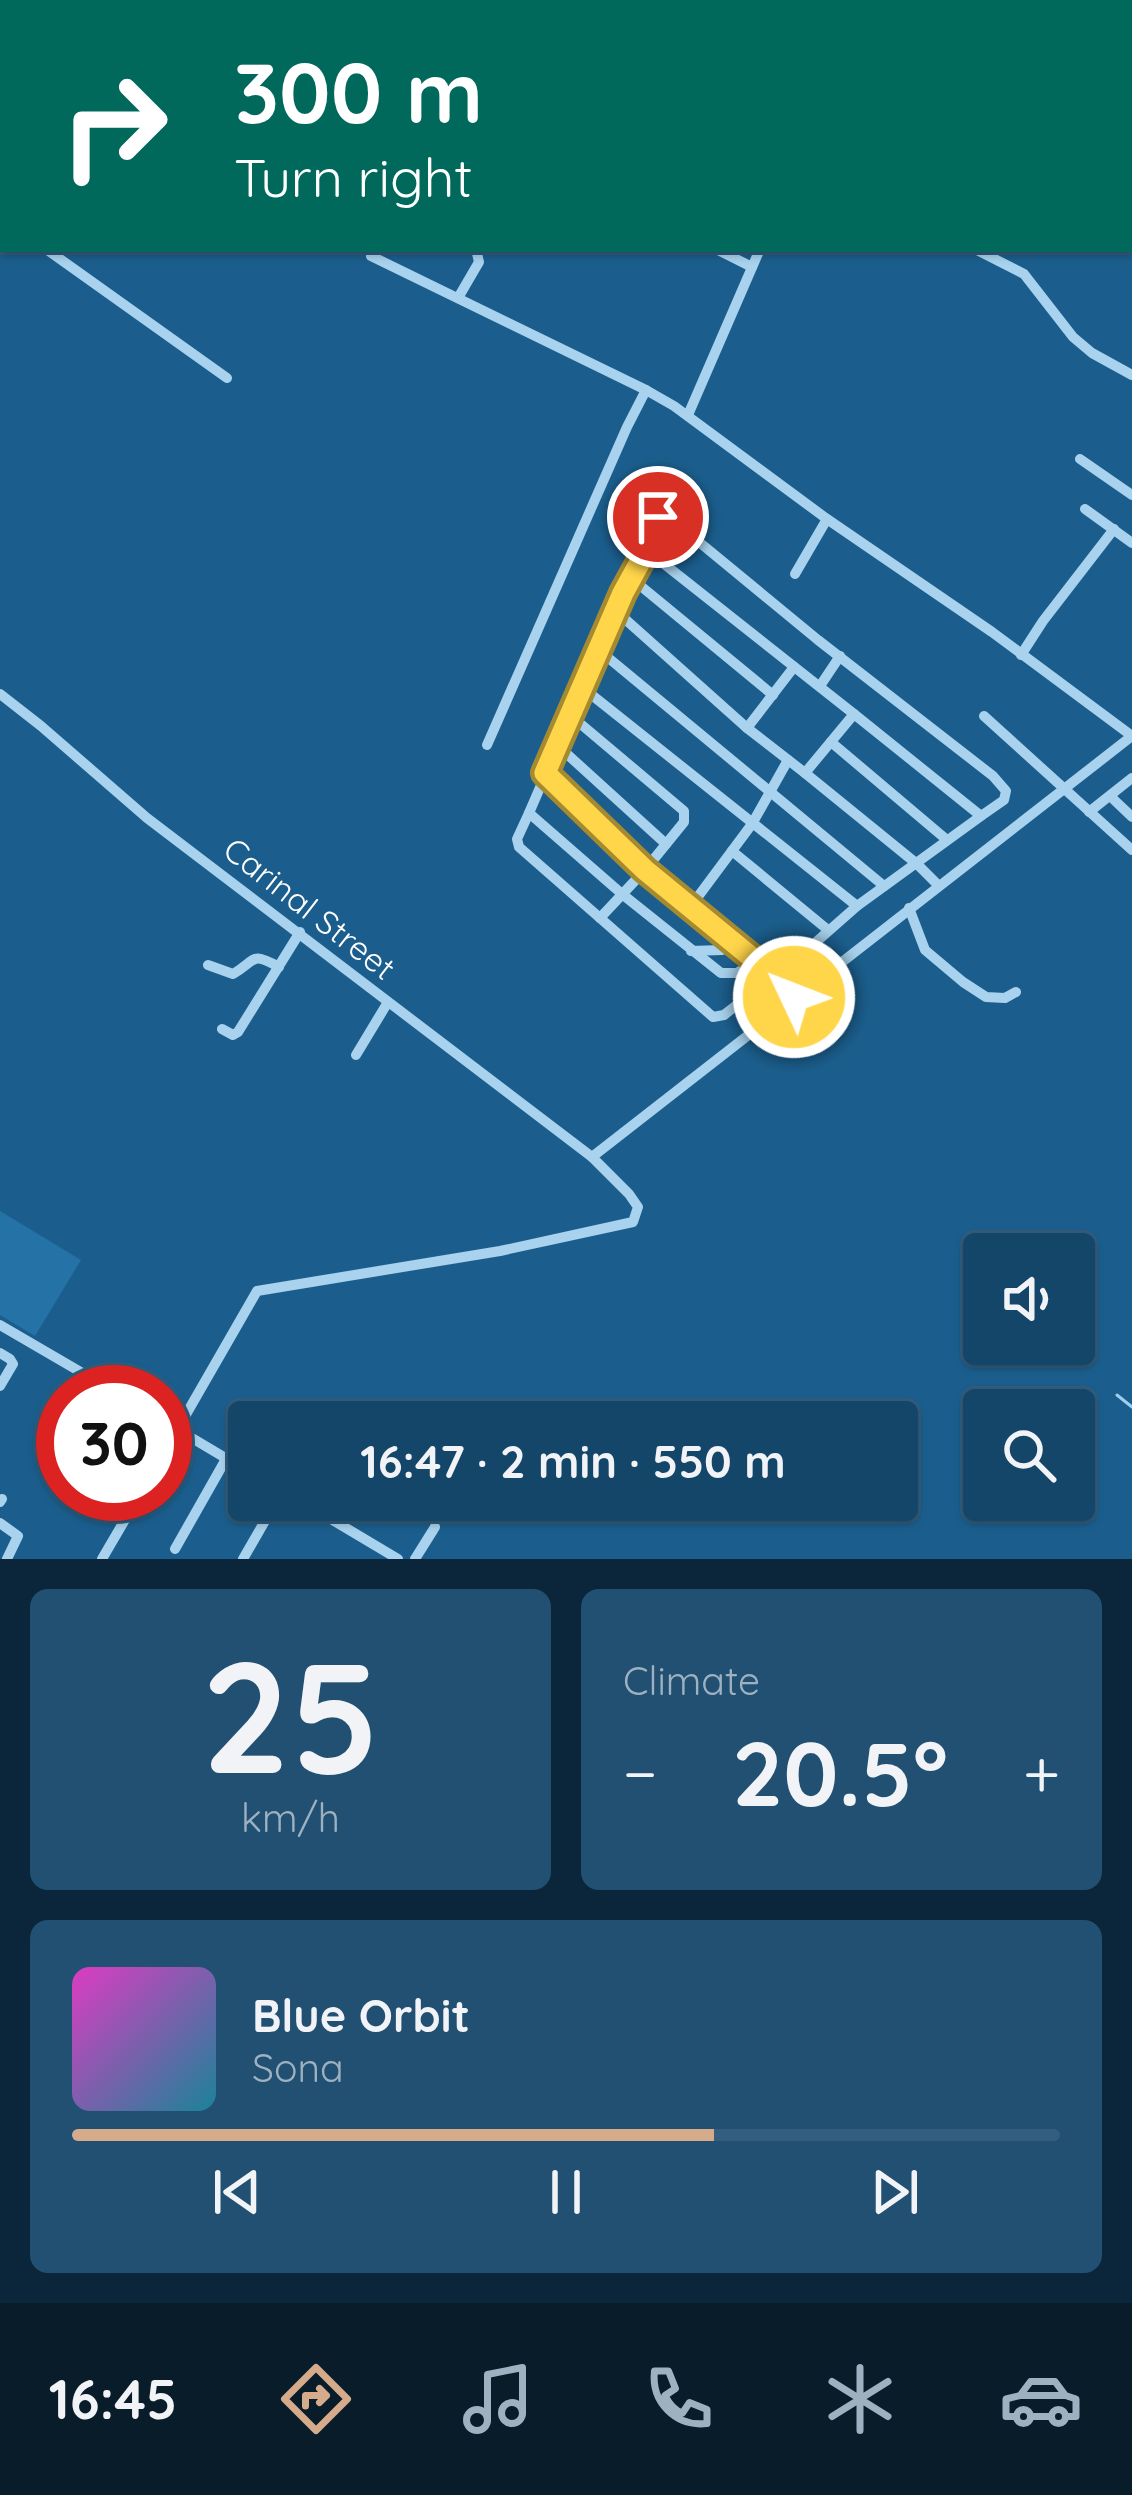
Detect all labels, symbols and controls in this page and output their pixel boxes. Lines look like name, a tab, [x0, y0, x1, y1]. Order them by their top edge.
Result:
text: 300 m	[234, 39, 483, 144]
icon: right	[36, 48, 192, 204]
text: Turn right	[234, 143, 473, 211]
pin	[607, 466, 709, 568]
icon: arrive	[625, 484, 691, 550]
street label: Carinal Street	[216, 828, 404, 988]
position arrow	[731, 934, 857, 1060]
map controls	[963, 1233, 1095, 1521]
button: sound	[963, 1233, 1095, 1365]
speed limit sign: 30	[36, 1365, 192, 1521]
button: search	[963, 1389, 1095, 1521]
text: 16:47 · 2 min · 550 m	[360, 1433, 786, 1489]
text: 25	[201, 1617, 380, 1812]
text: Climate	[623, 1656, 760, 1705]
text: 20.5°	[732, 1716, 948, 1829]
text: −	[623, 1731, 657, 1814]
text: +	[1023, 1731, 1060, 1814]
text: km/h	[241, 1793, 340, 1842]
text: Blue Orbit	[252, 1987, 470, 2043]
text: Sona	[252, 2043, 344, 2092]
icon: previous	[204, 2159, 270, 2225]
icon: pause	[533, 2159, 599, 2225]
icon: next	[862, 2159, 928, 2225]
icon: directions	[274, 2357, 358, 2441]
icon: music	[456, 2357, 540, 2441]
icon: phone	[637, 2357, 721, 2441]
icon: climate	[818, 2357, 902, 2441]
icon: car	[999, 2357, 1083, 2441]
text: 16:45	[49, 2365, 177, 2433]

